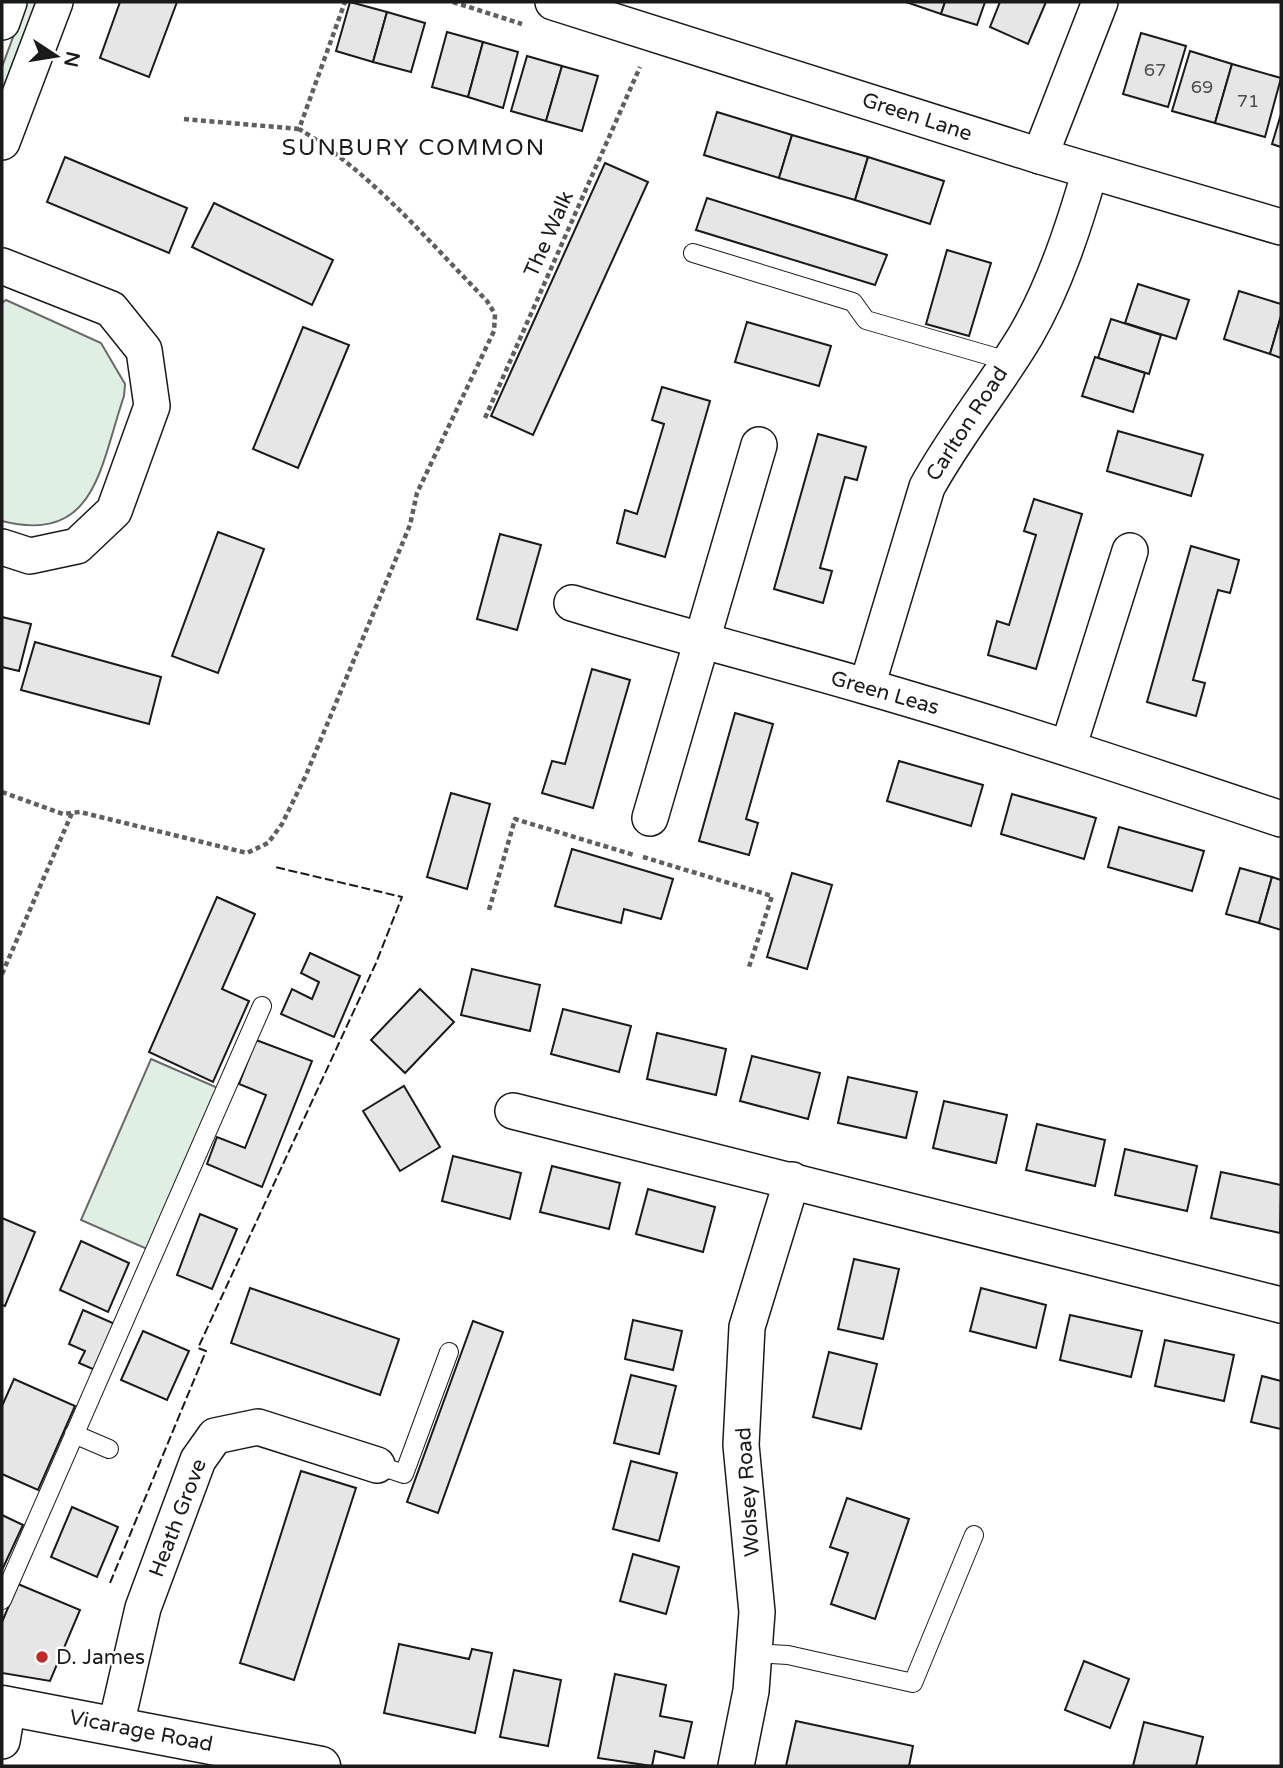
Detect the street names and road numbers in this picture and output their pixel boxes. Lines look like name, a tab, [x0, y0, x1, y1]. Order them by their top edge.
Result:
street label: Green Lane	[859, 87, 975, 147]
street label: The Walk	[519, 187, 579, 281]
street label: Carlton Road	[921, 362, 1013, 486]
street label: Green Leas	[828, 666, 942, 720]
street label: Wolsey Road	[731, 1426, 765, 1558]
street label: Heath Grove	[144, 1455, 212, 1581]
street label: Vicarage Road	[67, 1705, 215, 1757]

